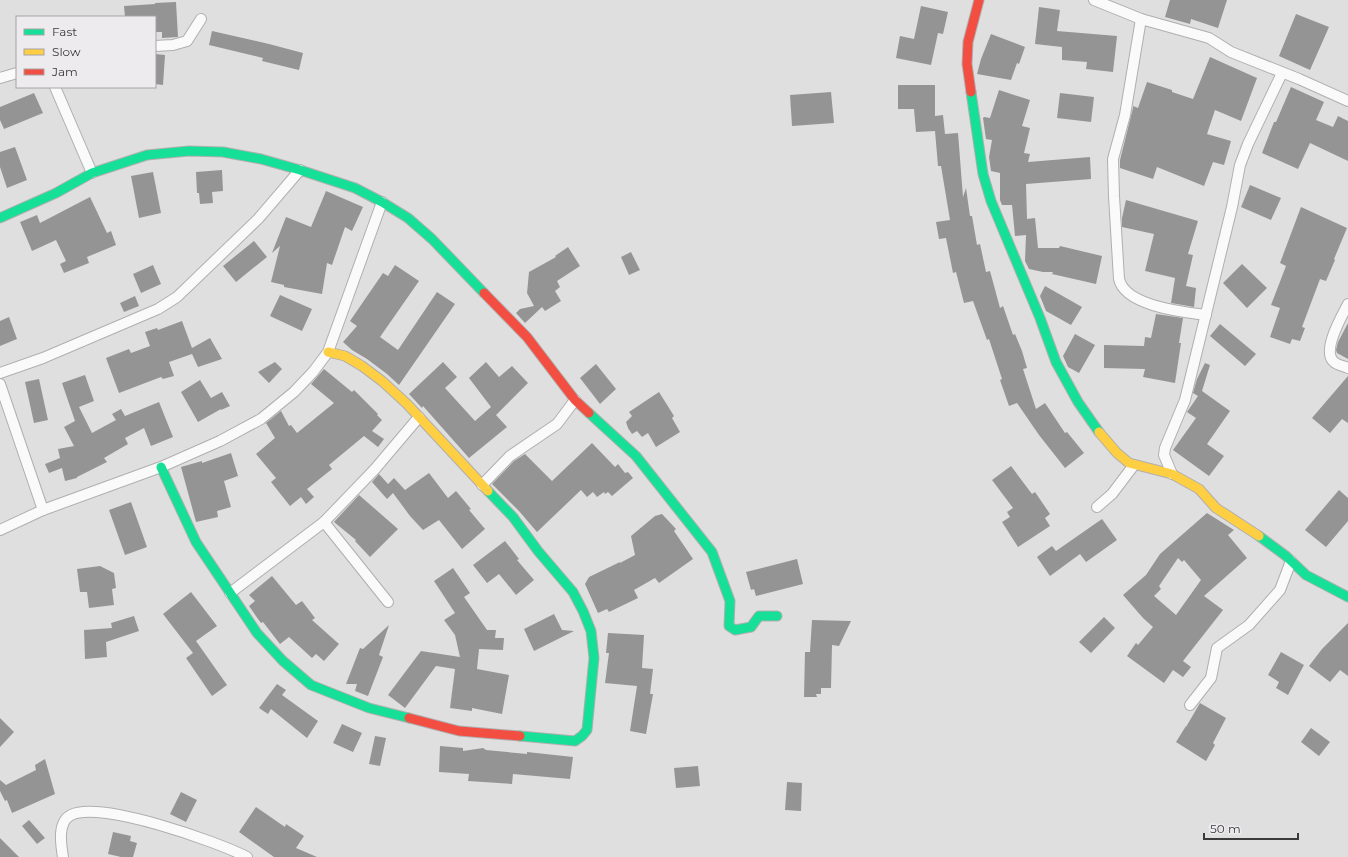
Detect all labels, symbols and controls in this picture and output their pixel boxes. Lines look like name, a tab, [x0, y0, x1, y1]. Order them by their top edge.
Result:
legend	[16, 16, 156, 88]
text: Fast	[52, 24, 77, 39]
text: Slow	[52, 44, 81, 59]
text: Jam	[51, 64, 78, 79]
scale bar	[1204, 815, 1298, 841]
text: 50 m	[1210, 821, 1241, 836]

